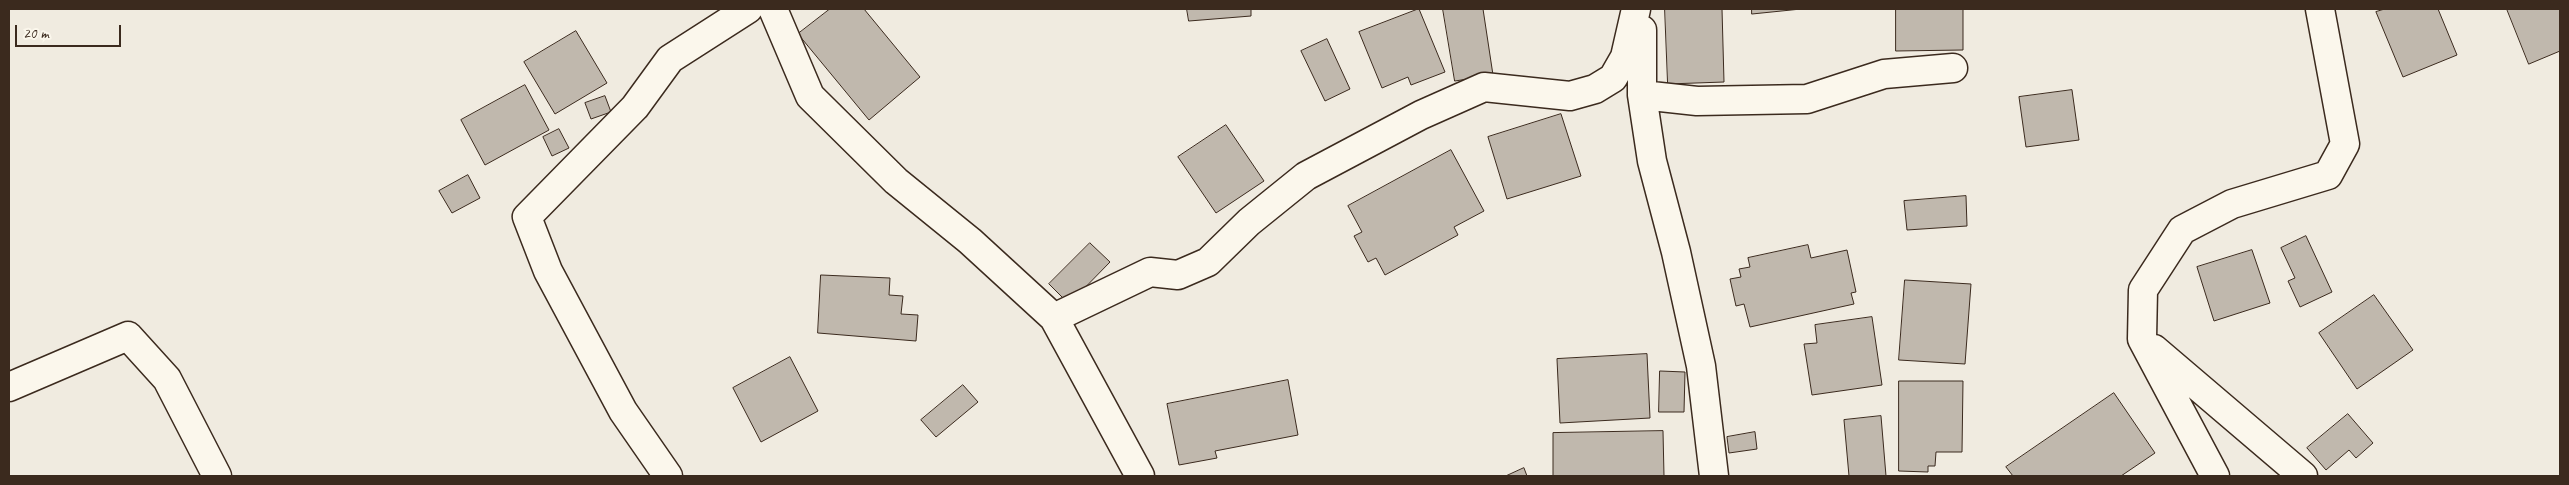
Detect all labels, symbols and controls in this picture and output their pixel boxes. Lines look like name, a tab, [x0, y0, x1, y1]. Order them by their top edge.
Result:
scale bar	[18, 15, 124, 47]
text: 20 m	[23, 24, 49, 43]

